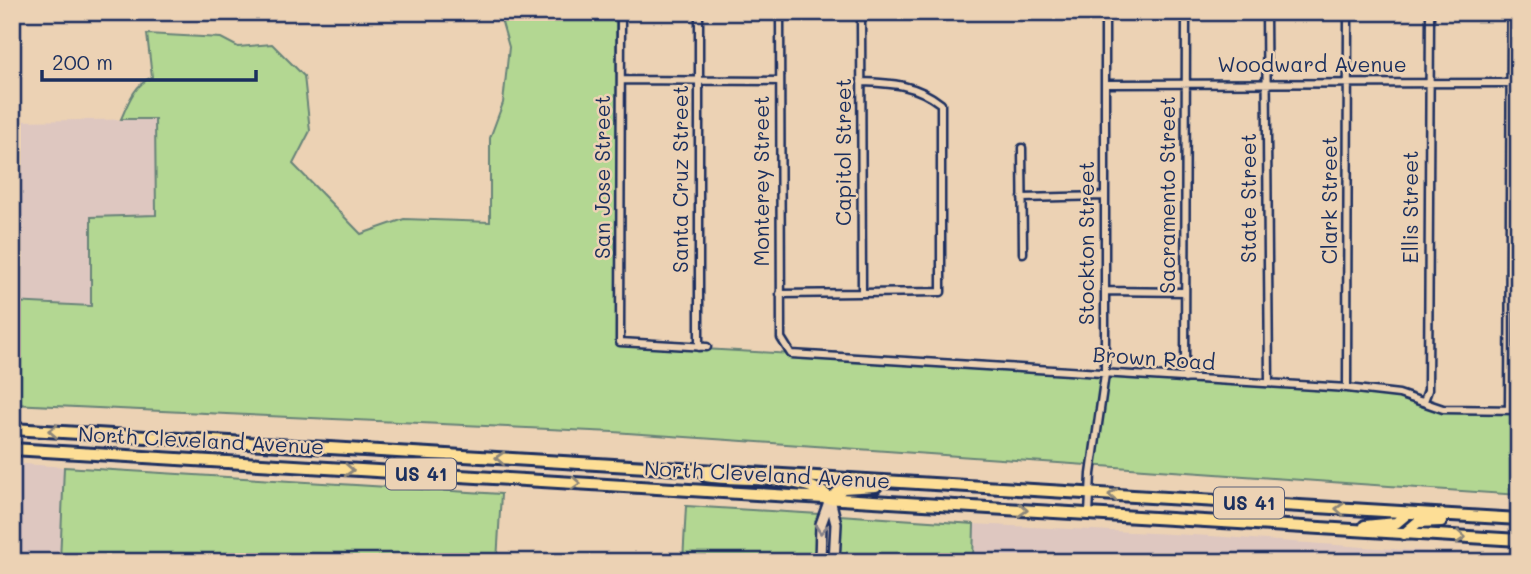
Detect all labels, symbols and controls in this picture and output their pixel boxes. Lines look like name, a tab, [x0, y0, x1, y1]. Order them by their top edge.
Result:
scale bar	[42, 38, 256, 82]
text: 200 m	[52, 48, 113, 75]
street label: Woodward Avenue	[1217, 50, 1407, 77]
street label: Capitol Street	[829, 78, 856, 226]
street label: Santa Cruz Street	[666, 85, 693, 273]
street label: San Jose Street	[588, 95, 615, 259]
street label: Monterey Street	[747, 95, 774, 267]
street label: Sacramento Street	[1153, 96, 1180, 294]
street label: State Street	[1234, 133, 1261, 263]
street label: Clark Street	[1315, 136, 1342, 264]
street label: Ellis Street	[1396, 151, 1423, 263]
street label: Stockton Street	[1072, 161, 1099, 325]
street label: Brown Road	[1092, 340, 1216, 375]
street label: North Cleveland Avenue	[77, 420, 325, 459]
one-way arrow	[47, 424, 58, 439]
one-way arrow	[494, 450, 505, 465]
street label: North Cleveland Avenue	[643, 454, 891, 493]
road number: US 41	[386, 458, 456, 489]
one-way arrow	[344, 462, 355, 477]
one-way arrow	[571, 476, 582, 491]
one-way arrow	[1107, 488, 1118, 503]
road number: US 41	[1214, 488, 1284, 518]
one-way arrow	[1334, 502, 1345, 517]
one-way arrow	[1018, 503, 1029, 518]
one-way arrow	[814, 524, 829, 535]
one-way arrow	[1456, 529, 1467, 544]

